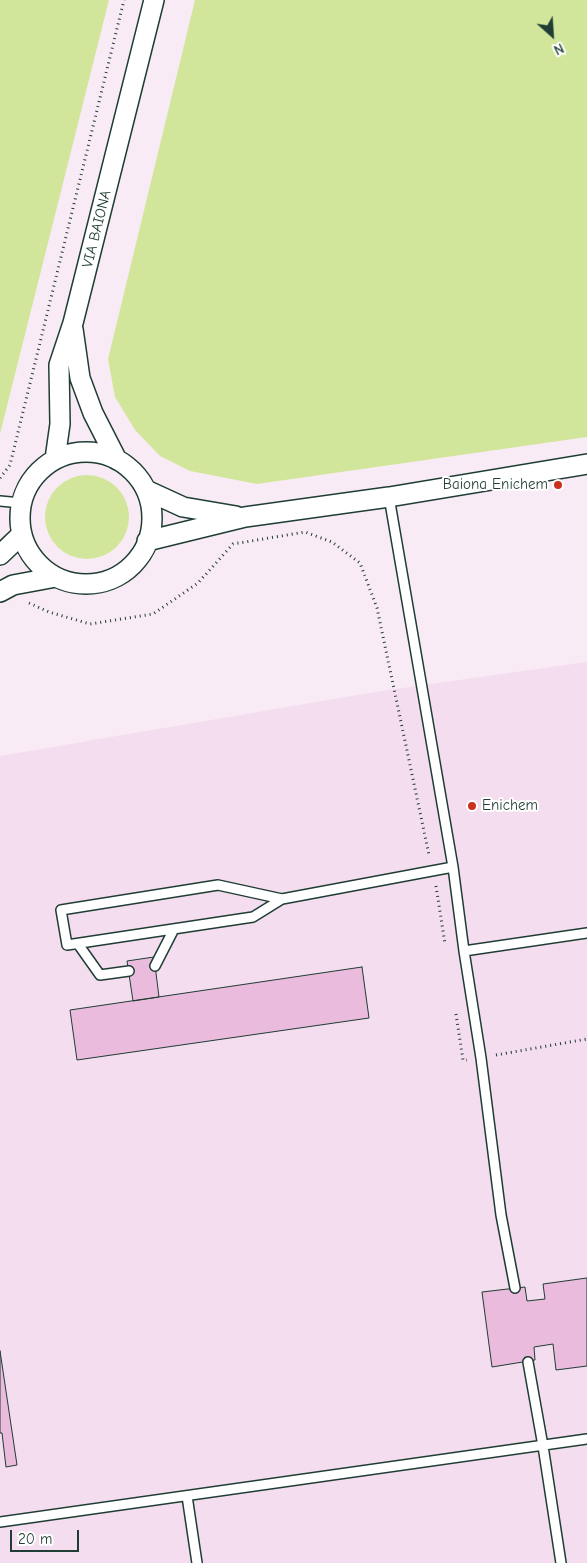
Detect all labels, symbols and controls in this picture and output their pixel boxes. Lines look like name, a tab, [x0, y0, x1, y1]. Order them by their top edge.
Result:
north arrow	[527, 10, 577, 60]
text: N	[551, 39, 567, 59]
street label: VIA BAIONA	[79, 188, 115, 270]
place label: Baiona Enichem	[443, 476, 548, 494]
marker: Baiona Enichem	[552, 479, 564, 491]
place label: Enichem	[482, 797, 538, 815]
marker: Enichem	[466, 800, 478, 812]
scale bar	[12, 1520, 81, 1552]
text: 20 m	[18, 1530, 52, 1548]

